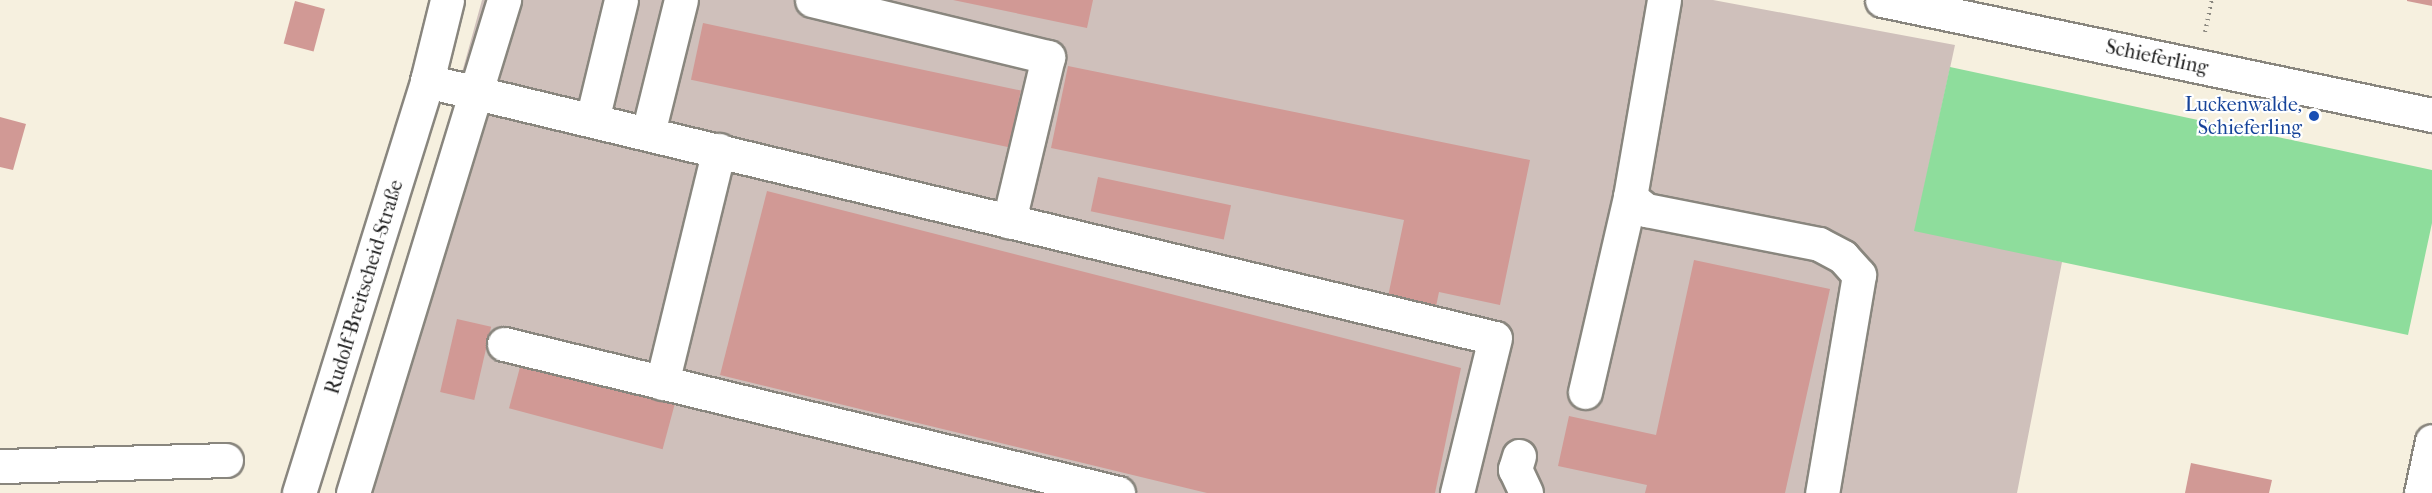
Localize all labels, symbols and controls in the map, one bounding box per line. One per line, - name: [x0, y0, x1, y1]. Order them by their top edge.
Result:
- street label: Schieferling: [2104, 34, 2210, 80]
- place label: Luckenwalde, Schieferling: [2185, 92, 2302, 139]
- marker: Luckenwalde, Schieferling: [2307, 109, 2321, 123]
- street label: Rudolf-Breitscheid-Straße: [320, 177, 408, 397]

